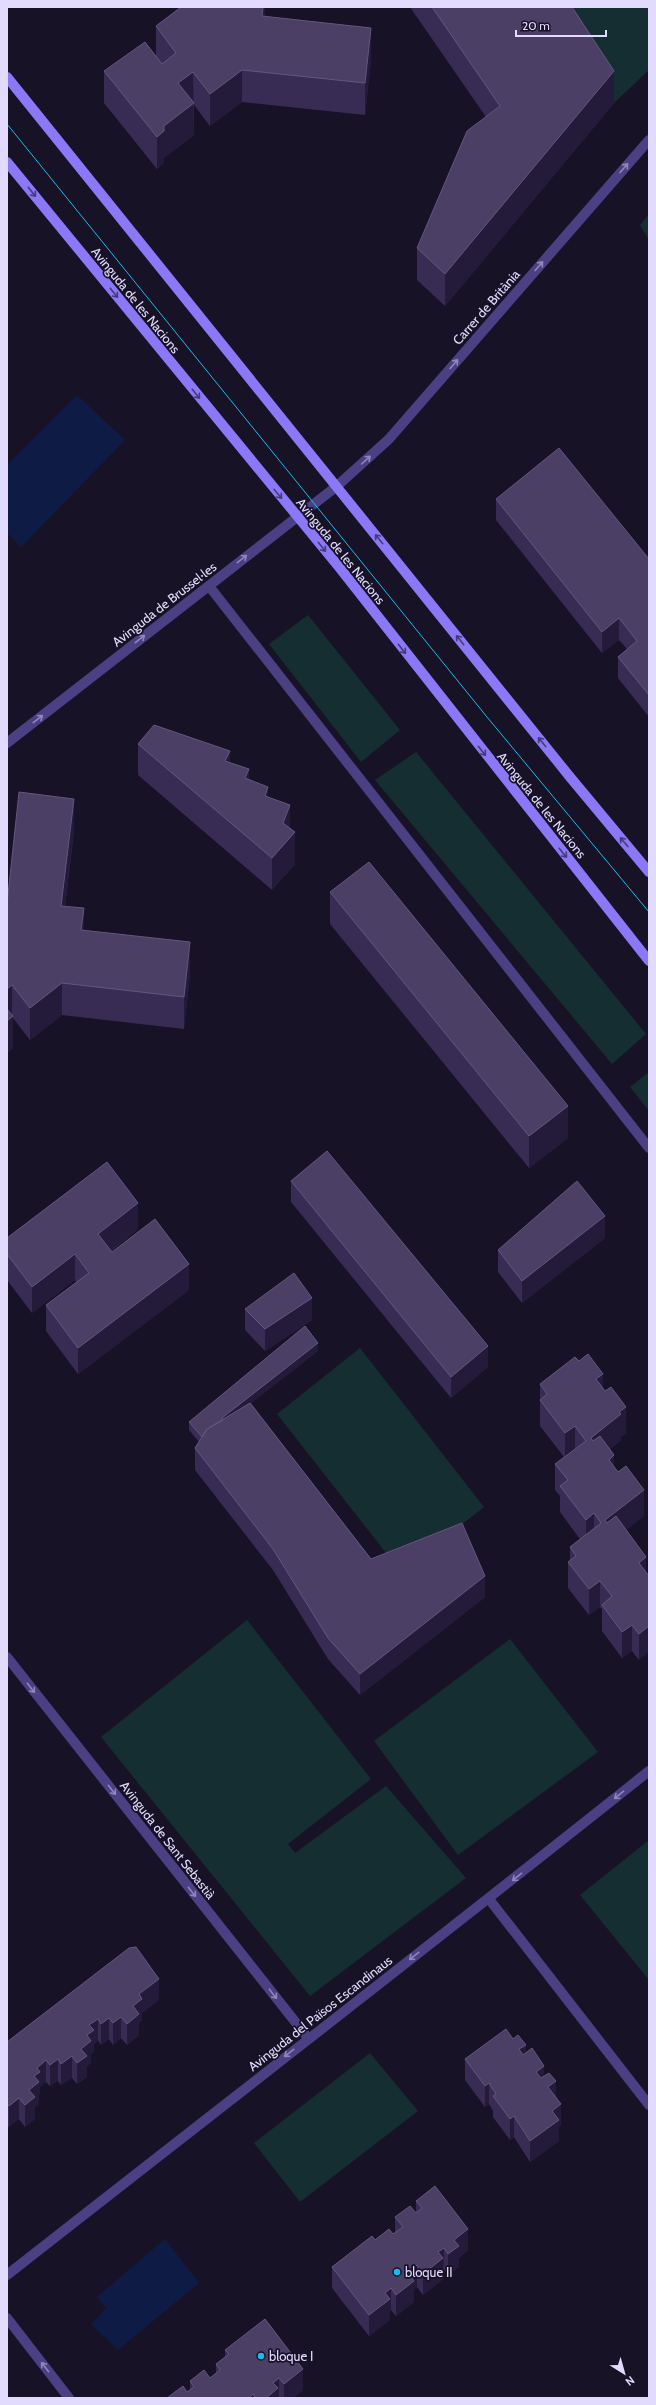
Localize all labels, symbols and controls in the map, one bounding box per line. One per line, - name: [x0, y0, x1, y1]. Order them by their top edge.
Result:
- scale bar: [516, 12, 606, 38]
- text: 20 m: [522, 18, 550, 33]
- one-way arrow: [620, 163, 629, 173]
- one-way arrow: [27, 187, 36, 198]
- street label: Avinguda de les Nacions: [88, 244, 184, 357]
- one-way arrow: [534, 261, 544, 271]
- street label: Carrer de Britània: [449, 266, 523, 348]
- one-way arrow: [109, 288, 118, 299]
- one-way arrow: [449, 359, 458, 370]
- one-way arrow: [192, 388, 200, 399]
- one-way arrow: [361, 455, 371, 464]
- one-way arrow: [274, 489, 283, 500]
- street label: Avinguda de les Nacions: [293, 495, 389, 608]
- one-way arrow: [374, 533, 383, 544]
- one-way arrow: [317, 541, 326, 552]
- one-way arrow: [237, 555, 248, 563]
- street label: Avinguda de Brussel·les: [109, 558, 220, 650]
- one-way arrow: [135, 635, 146, 644]
- one-way arrow: [456, 635, 465, 646]
- one-way arrow: [398, 643, 407, 654]
- one-way arrow: [32, 715, 43, 724]
- one-way arrow: [537, 736, 546, 747]
- one-way arrow: [478, 746, 487, 757]
- street label: Avinguda de les Nacions: [494, 749, 590, 862]
- one-way arrow: [620, 837, 629, 847]
- one-way arrow: [559, 847, 568, 858]
- one-way arrow: [27, 1682, 35, 1693]
- street label: Avinguda de Sant Sebastià: [117, 1778, 219, 1903]
- one-way arrow: [107, 1784, 116, 1795]
- one-way arrow: [613, 1791, 624, 1800]
- one-way arrow: [512, 1872, 522, 1881]
- one-way arrow: [188, 1886, 197, 1897]
- street label: Avinguda del Països Escandinaus: [245, 1951, 396, 2074]
- one-way arrow: [409, 1952, 420, 1961]
- one-way arrow: [268, 1988, 277, 1999]
- one-way arrow: [284, 2048, 295, 2057]
- place label: bloque II: [405, 2264, 453, 2280]
- marker: bloque II: [392, 2267, 402, 2277]
- place label: bloque I: [269, 2348, 313, 2364]
- marker: bloque I: [256, 2351, 266, 2361]
- north arrow: [604, 2353, 644, 2393]
- one-way arrow: [41, 2362, 50, 2373]
- text: N: [623, 2373, 637, 2389]

